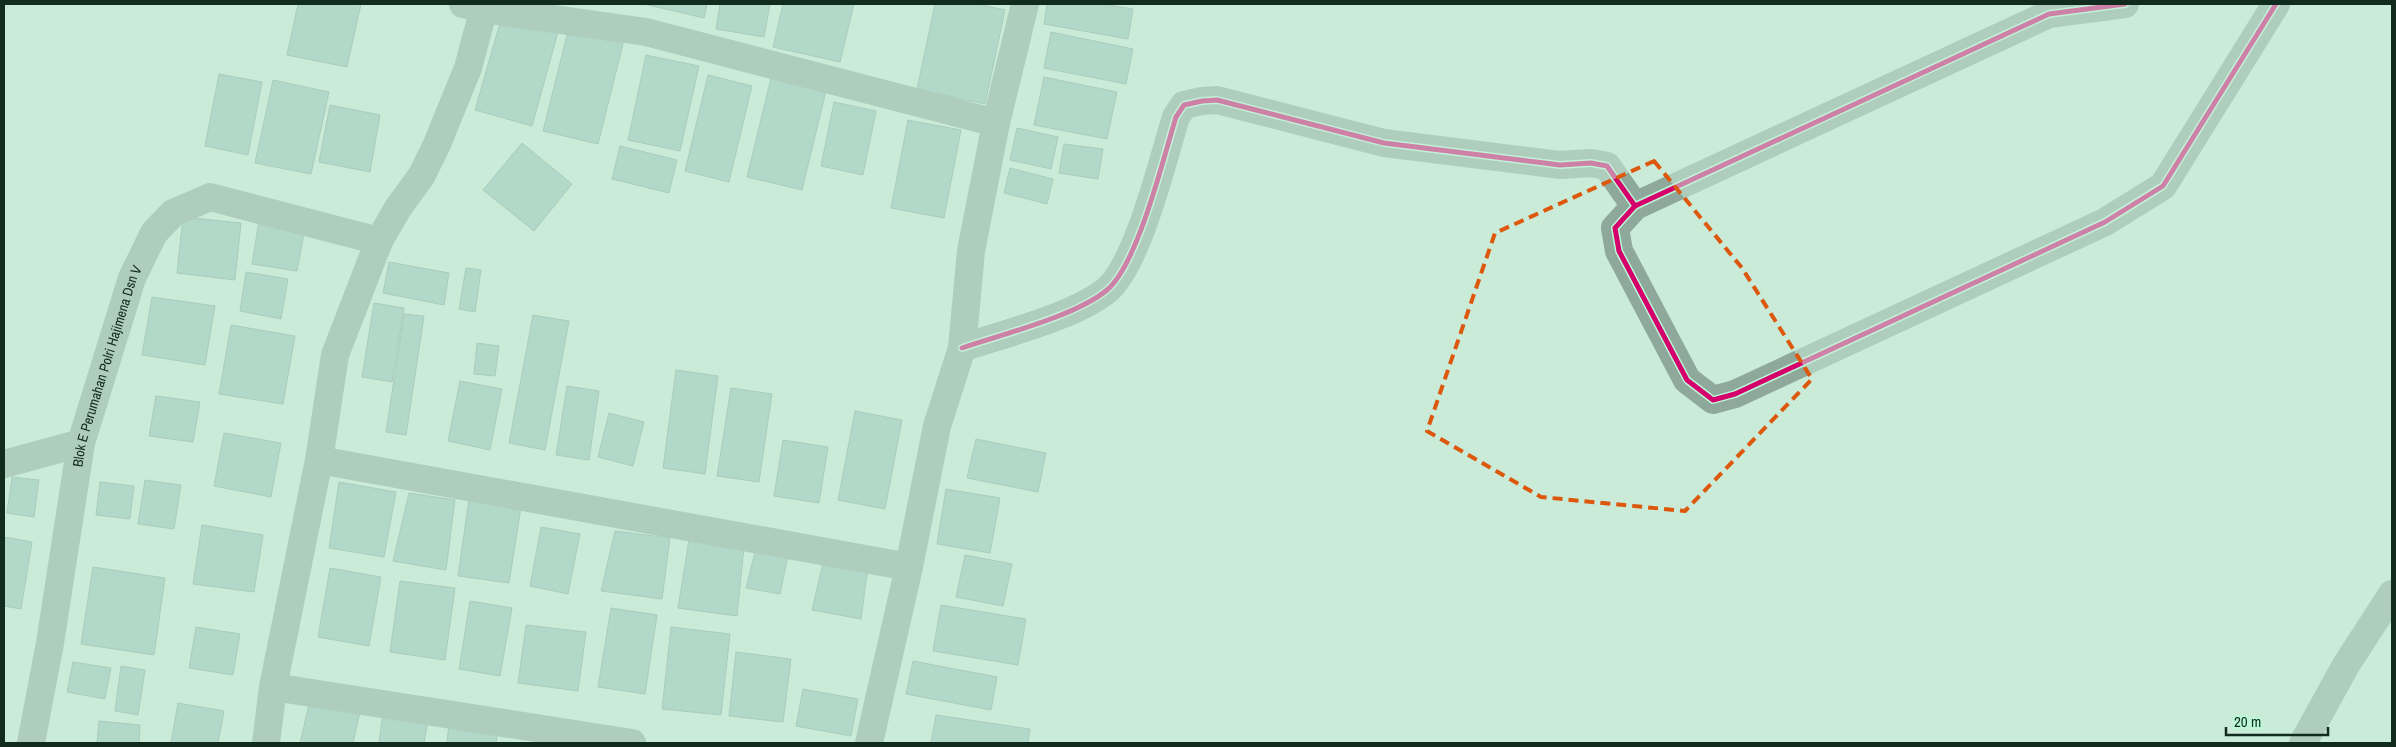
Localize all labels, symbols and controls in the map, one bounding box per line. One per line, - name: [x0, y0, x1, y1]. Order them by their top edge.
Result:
- street label: Blok E Perumahan Polri Hajimena Dsn V: [68, 262, 146, 468]
- scale bar: [2226, 704, 2328, 736]
- text: 20 m: [2234, 711, 2261, 732]

